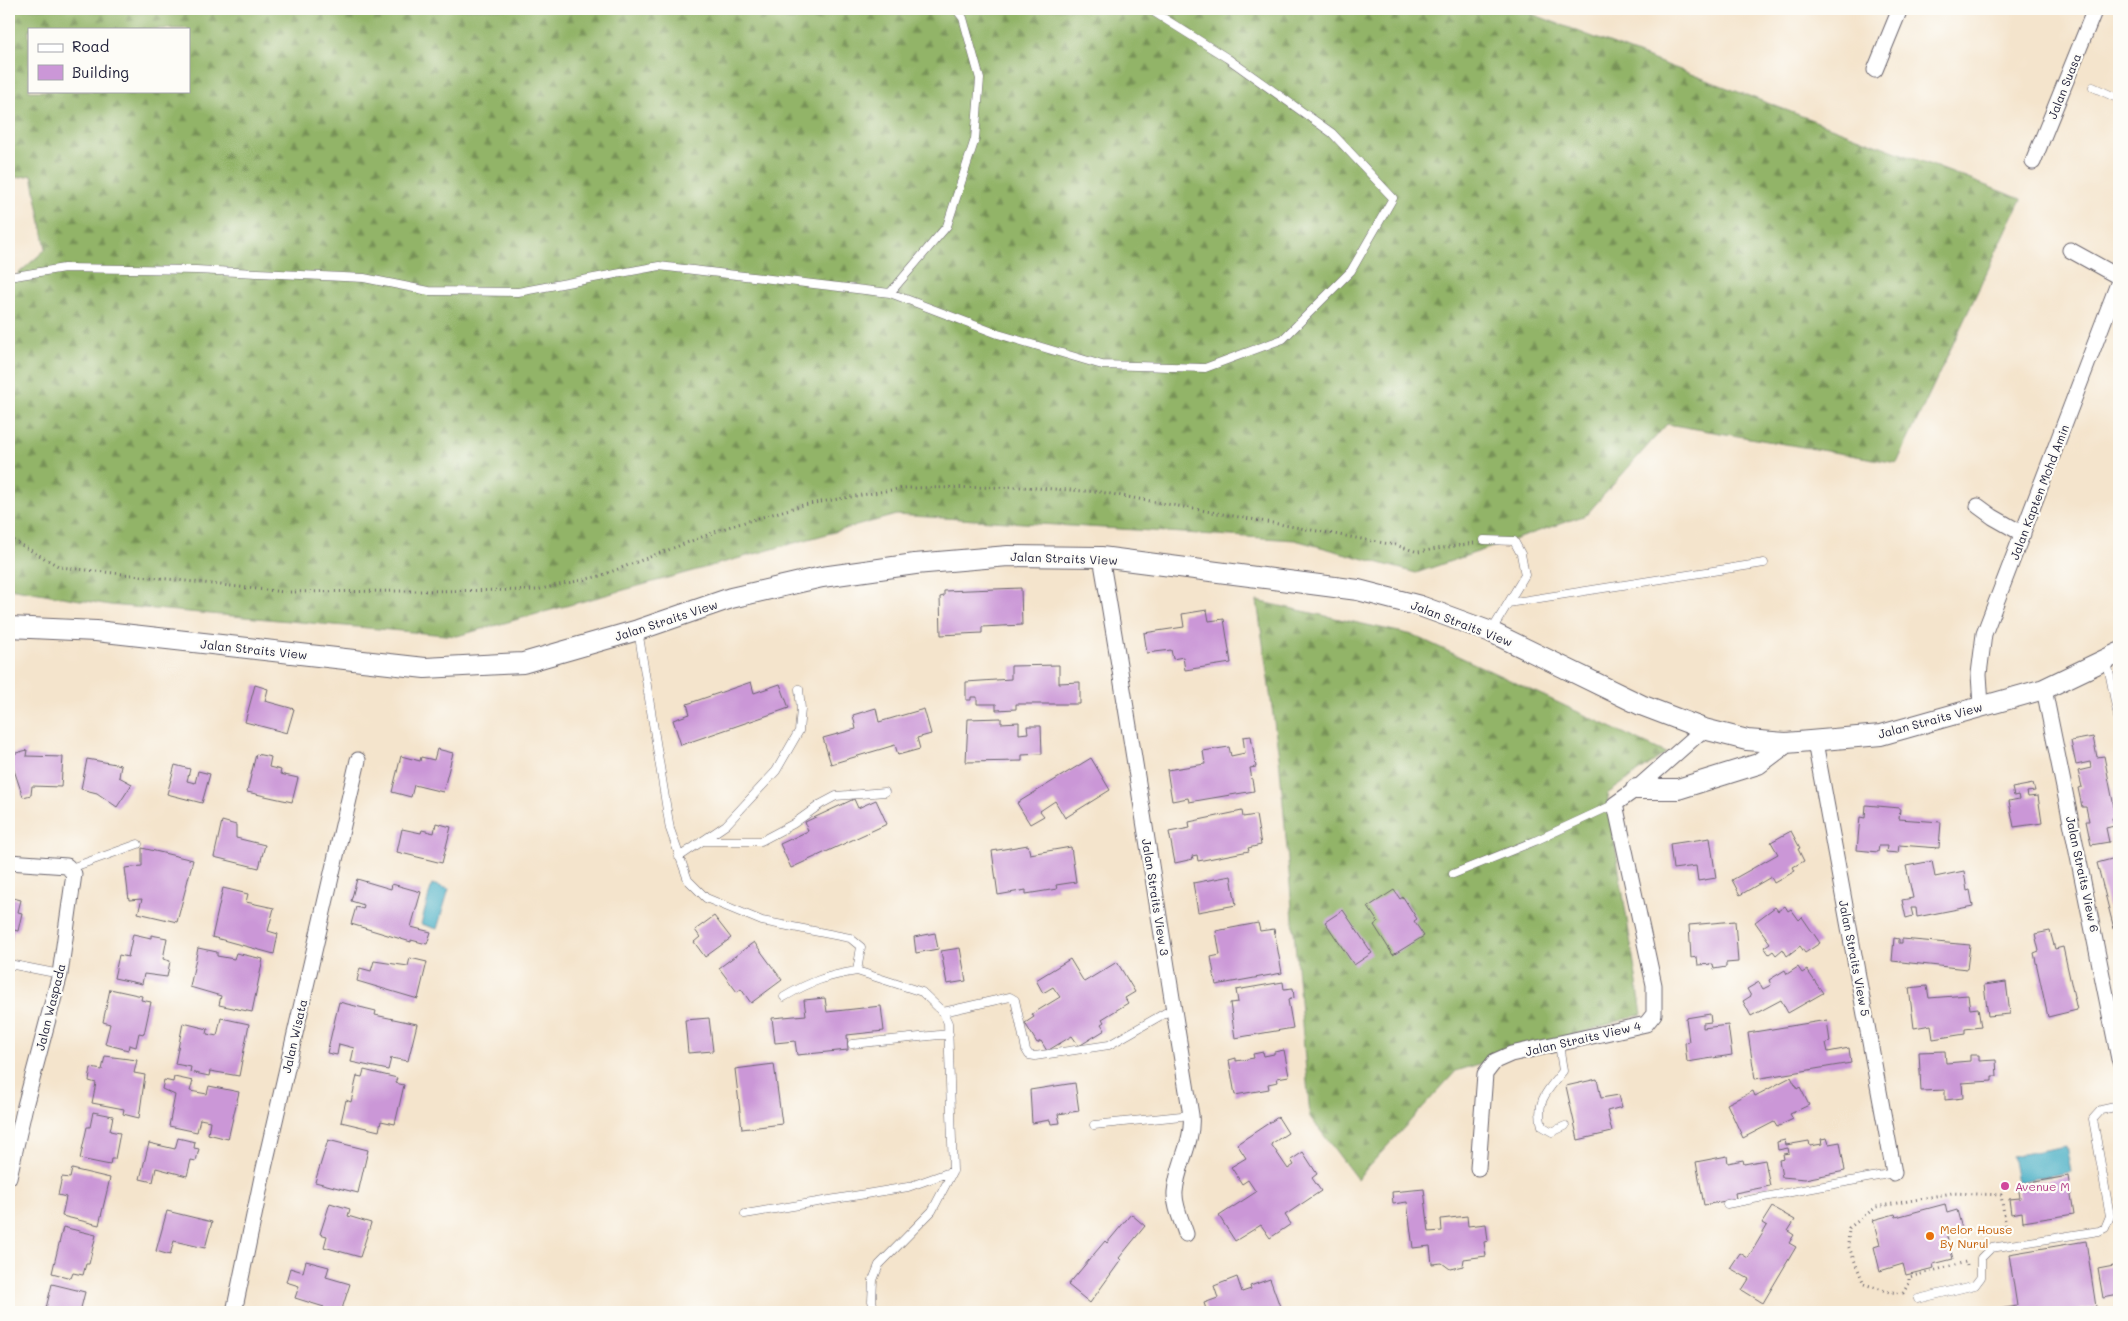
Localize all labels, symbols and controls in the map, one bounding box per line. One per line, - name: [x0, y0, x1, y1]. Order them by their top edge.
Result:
- legend: [28, 28, 190, 92]
- text: Road: [72, 36, 109, 56]
- street label: Jalan Suasa: [2044, 51, 2084, 121]
- text: Building: [72, 62, 129, 82]
- street label: Jalan Kapten Mohd Amin: [2006, 422, 2072, 562]
- street label: Jalan Straits View: [1010, 548, 1118, 568]
- street label: Jalan Straits View: [612, 596, 720, 644]
- street label: Jalan Straits View: [1409, 596, 1515, 650]
- street label: Jalan Straits View: [200, 635, 308, 663]
- street label: Jalan Straits View: [1876, 698, 1984, 742]
- street label: Jalan Straits View 6: [2063, 814, 2103, 934]
- street label: Jalan Straits View 3: [1139, 837, 1173, 957]
- street label: Jalan Straits View 5: [1836, 898, 1874, 1018]
- street label: Jalan Waspada: [31, 962, 69, 1052]
- street label: Jalan Wisata: [278, 998, 310, 1074]
- street label: Jalan Straits View 4: [1524, 1017, 1642, 1059]
- place label: Avenue M: [2015, 1178, 2070, 1194]
- marker: Avenue M: [1999, 1180, 2011, 1192]
- place label: Melor House By Nurul: [1940, 1221, 2012, 1251]
- marker: Melor House By Nurul: [1924, 1230, 1936, 1242]

